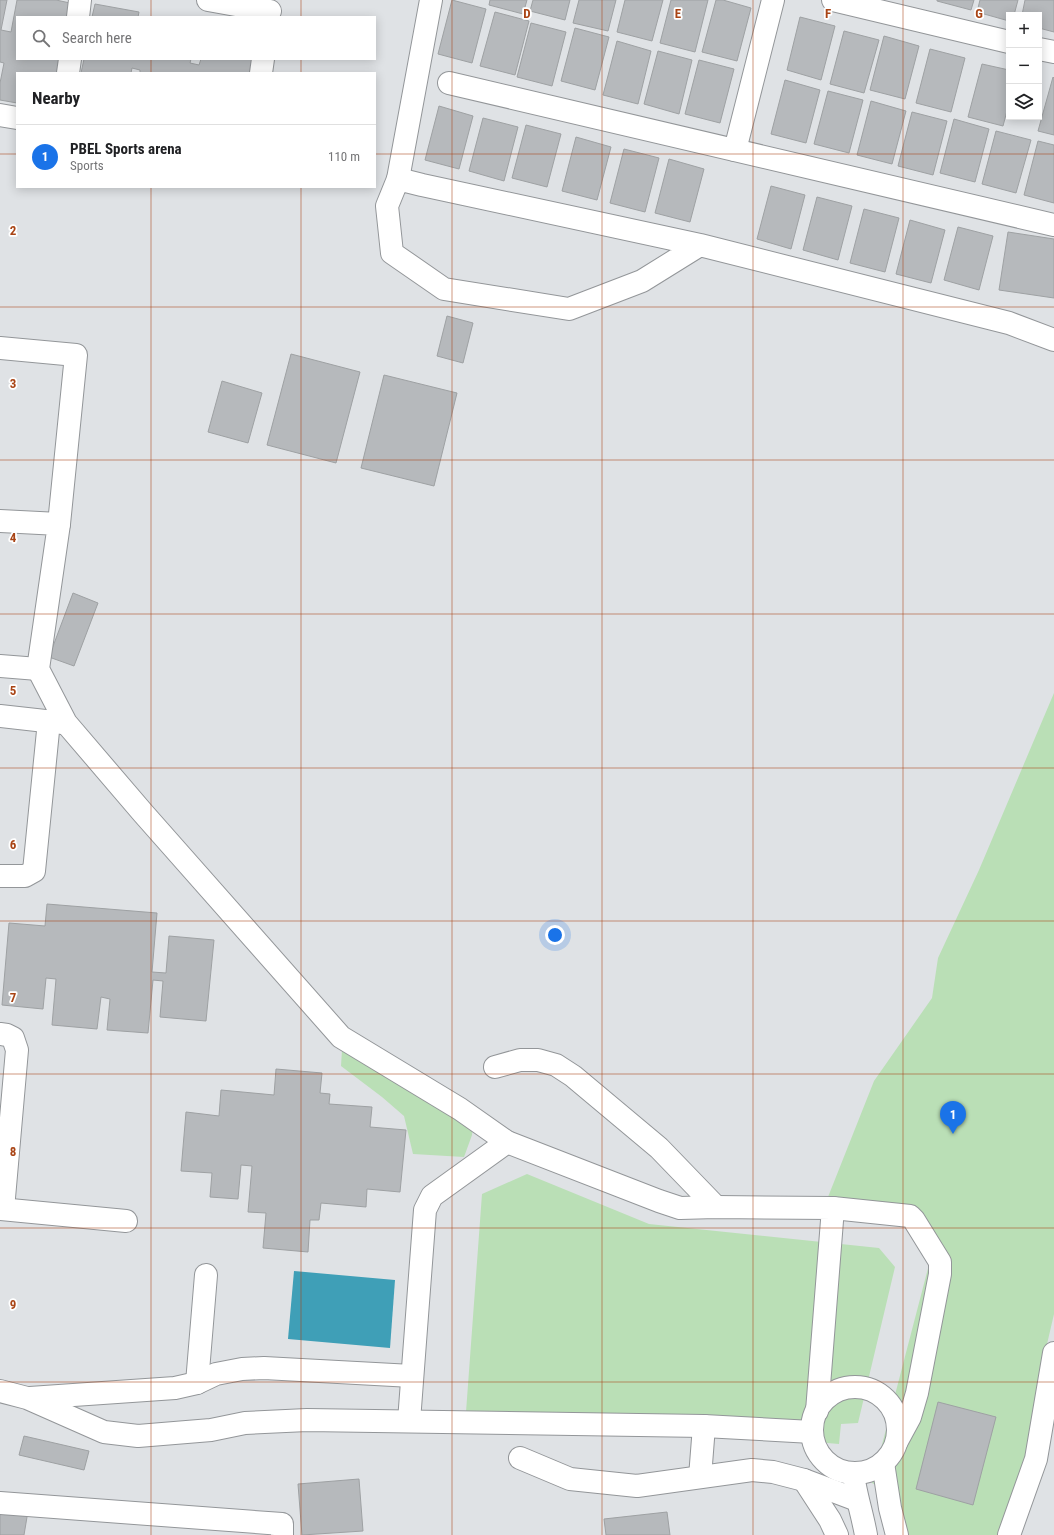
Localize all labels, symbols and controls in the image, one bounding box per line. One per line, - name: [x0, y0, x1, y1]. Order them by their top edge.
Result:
- text: D: [523, 6, 531, 21]
- text: E: [675, 6, 682, 21]
- text: F: [825, 6, 831, 21]
- text: G: [975, 6, 983, 21]
- map controls: [1006, 12, 1042, 120]
- button: +: [1006, 12, 1042, 48]
- search box: [16, 16, 376, 60]
- icon: search: [30, 27, 52, 49]
- text: Search here: [62, 29, 132, 47]
- button: −: [1006, 48, 1042, 84]
- button: layers: [1006, 84, 1042, 120]
- text: Nearby: [32, 88, 80, 108]
- text: PBEL Sports arena: [70, 140, 182, 158]
- text: 1: [42, 149, 48, 164]
- text: 110 m: [328, 149, 360, 164]
- text: Sports: [70, 158, 104, 173]
- text: 2: [10, 223, 17, 238]
- text: 3: [10, 376, 16, 391]
- text: 4: [10, 530, 17, 545]
- text: 5: [10, 683, 17, 698]
- text: 6: [10, 837, 17, 852]
- your location: [545, 925, 565, 945]
- text: 7: [10, 990, 17, 1005]
- pin: 1: [940, 1101, 966, 1134]
- text: 8: [10, 1144, 16, 1159]
- text: 9: [10, 1297, 16, 1312]

